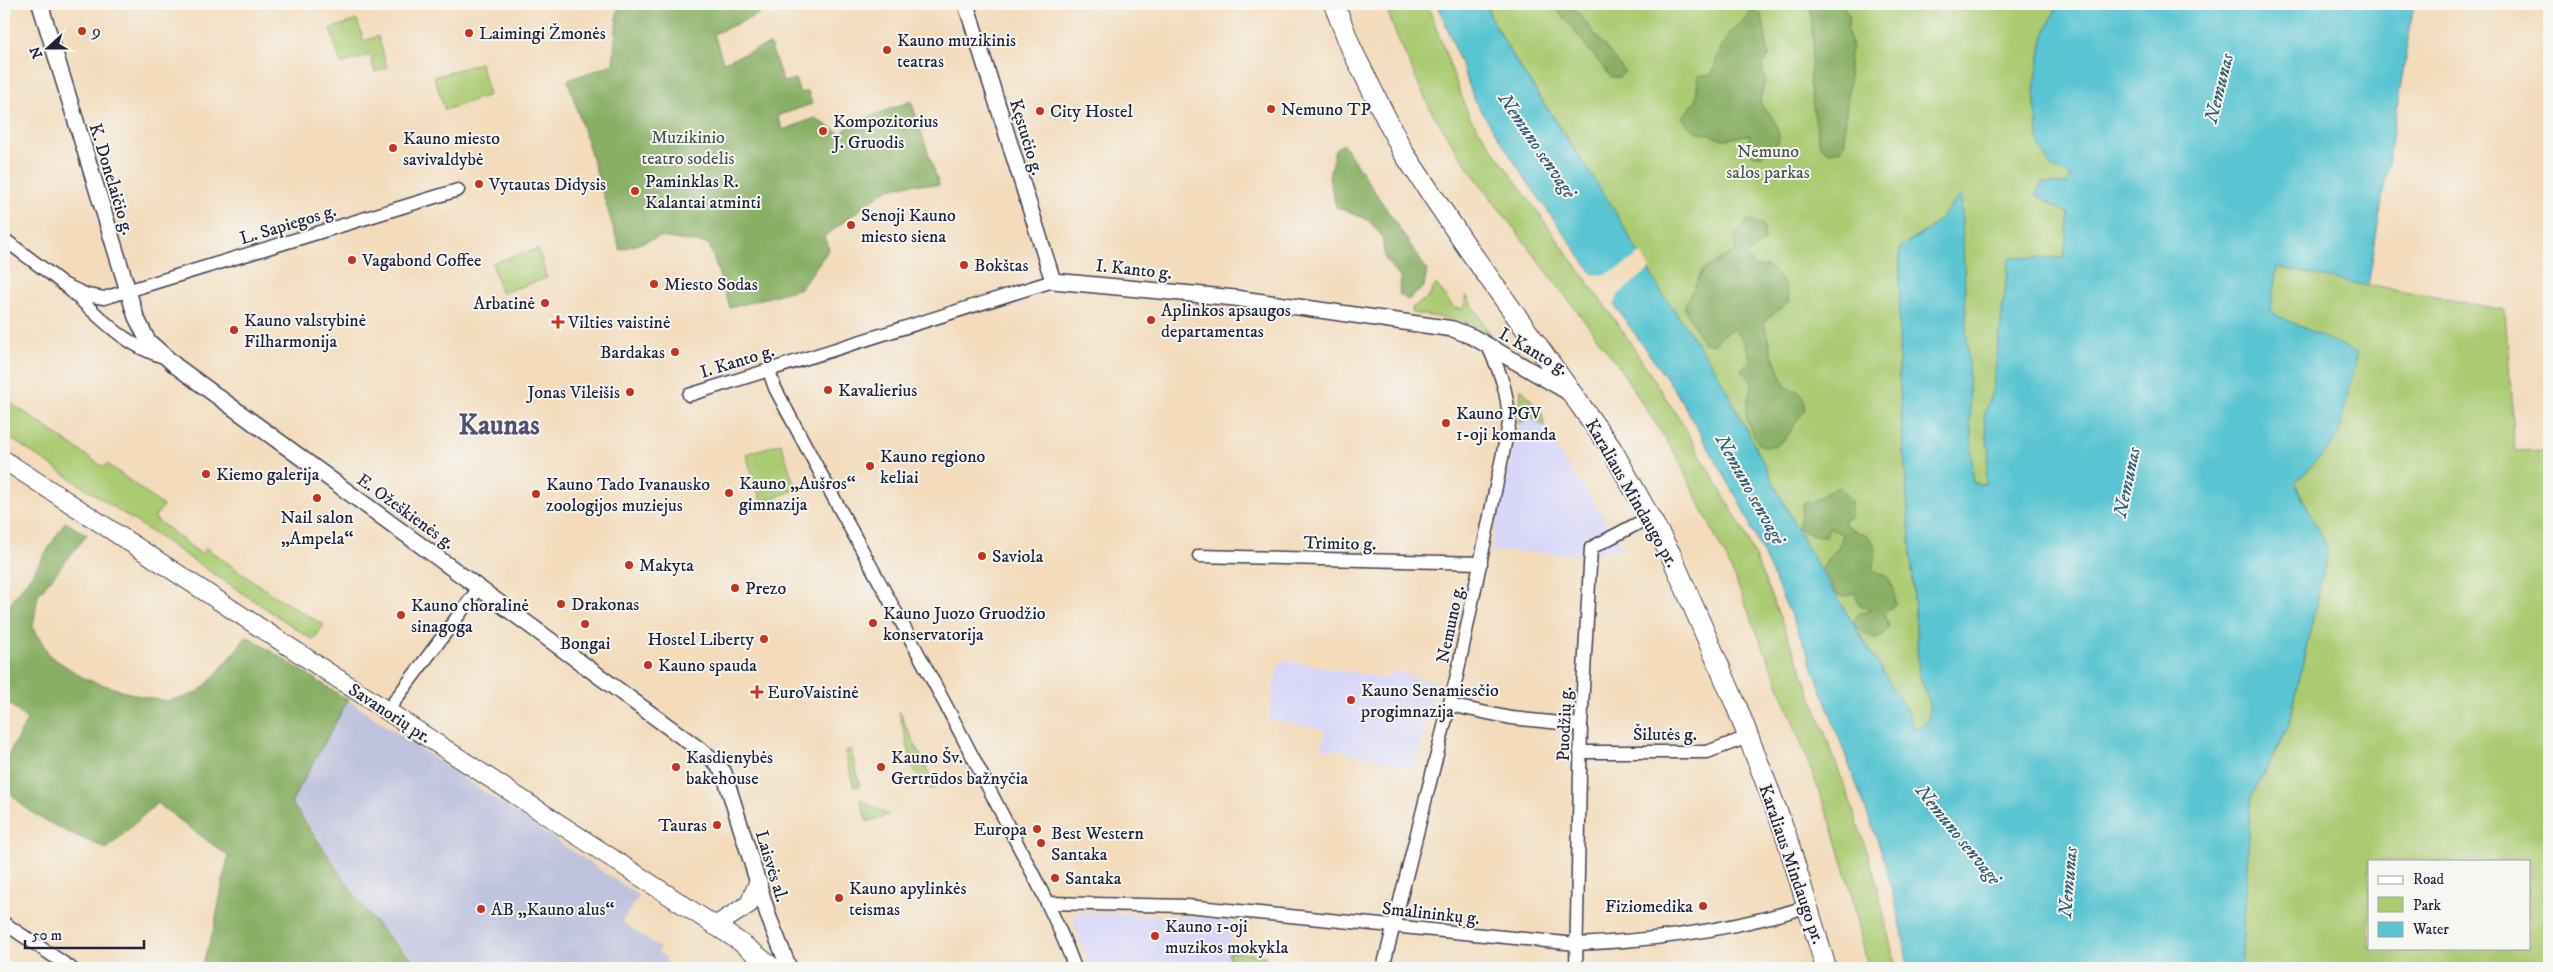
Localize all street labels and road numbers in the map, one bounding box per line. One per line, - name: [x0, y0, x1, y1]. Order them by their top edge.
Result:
- street label: Kęstučio g.: [1004, 97, 1048, 178]
- street label: K. Donelaičio g.: [84, 121, 138, 238]
- street label: L. Sapiegos g.: [237, 200, 339, 250]
- street label: I. Kanto g.: [1095, 255, 1173, 285]
- street label: I. Kanto g.: [1495, 323, 1572, 381]
- street label: I. Kanto g.: [697, 340, 777, 384]
- street label: Karaliaus Mindaugo pr.: [1580, 415, 1683, 572]
- street label: E. Ožeškienės g.: [352, 469, 459, 555]
- street label: Trimito g.: [1303, 532, 1376, 556]
- street label: Nemuno g.: [1432, 583, 1470, 665]
- street label: Savanorių pr.: [344, 679, 435, 749]
- street label: Puodžių g.: [1553, 686, 1577, 762]
- street label: Šilutės g.: [1633, 723, 1697, 746]
- street label: Karaliaus Mindaugo pr.: [1753, 781, 1829, 947]
- street label: Laisvės al.: [750, 828, 792, 905]
- street label: Smalininkų g.: [1381, 898, 1481, 930]

